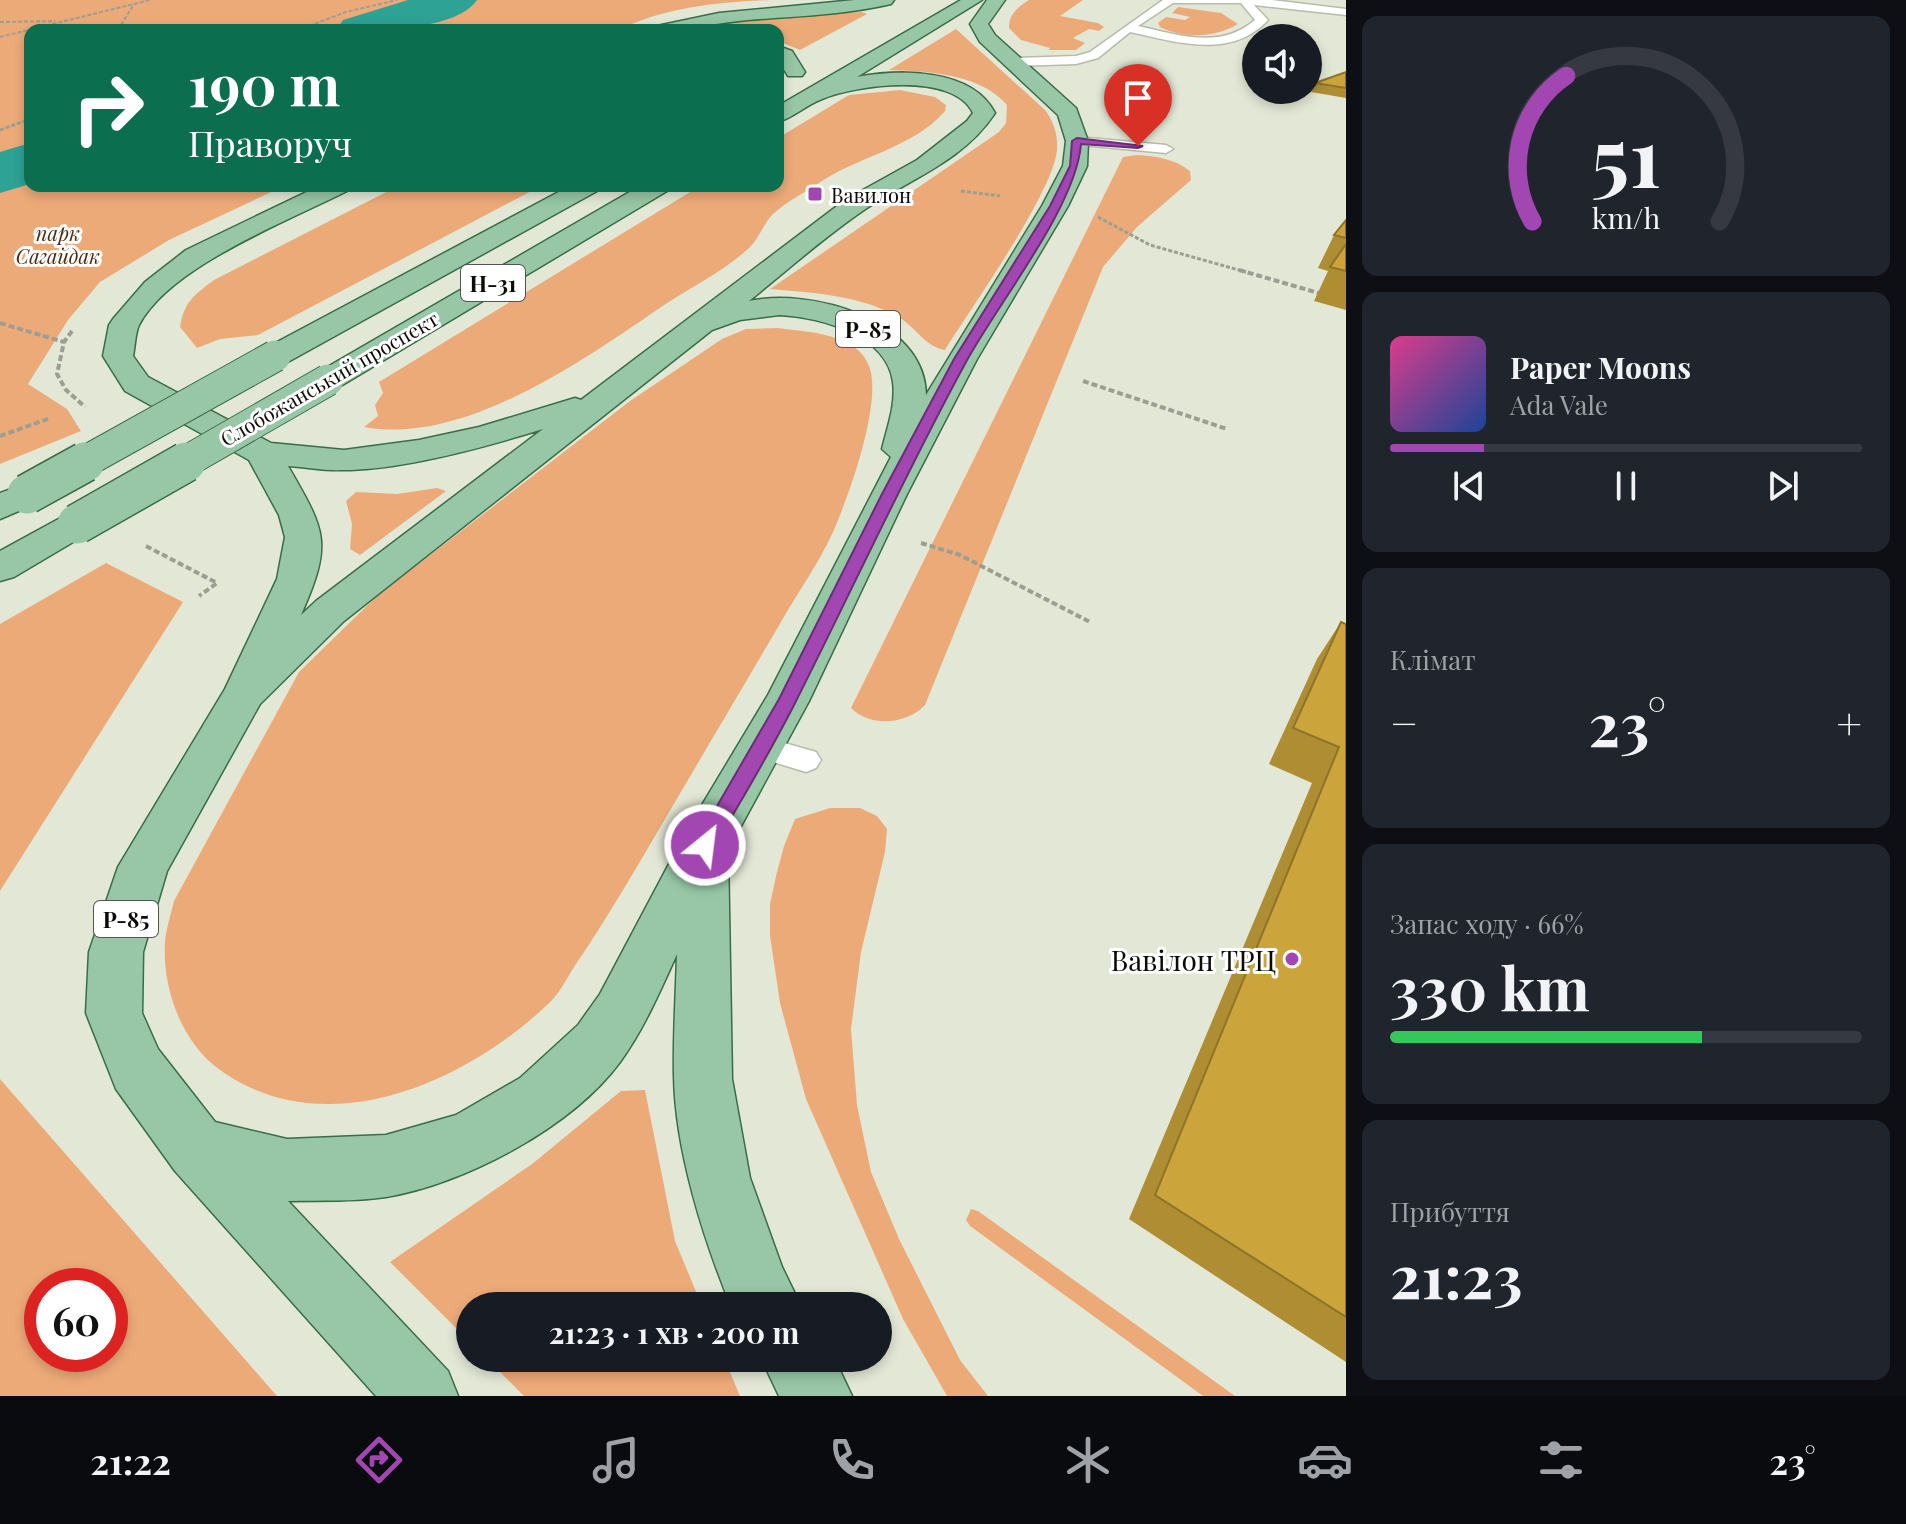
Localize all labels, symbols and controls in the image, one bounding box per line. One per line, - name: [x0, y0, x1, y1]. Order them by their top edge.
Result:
- map controls: [1242, 24, 1322, 104]
- button: sound: [1242, 24, 1322, 104]
- text: 190 m: [188, 46, 340, 121]
- icon: right: [56, 56, 160, 160]
- pin: [1104, 64, 1172, 146]
- icon: arrive: [1116, 76, 1160, 120]
- text: 51: [1591, 98, 1661, 209]
- text: Праворуч: [188, 118, 352, 166]
- place label: Вавилон: [831, 181, 911, 208]
- marker: Вавилон: [806, 185, 824, 203]
- text: km/h: [1592, 198, 1660, 236]
- park label: парк Сагайдак: [16, 219, 100, 269]
- road number: Н-31: [461, 265, 525, 301]
- street label: Слобожанський проспект: [215, 304, 443, 452]
- road number: Р-85: [836, 311, 900, 347]
- text: Paper Moons: [1510, 347, 1691, 387]
- text: Ada Vale: [1510, 387, 1608, 422]
- icon: previous: [1447, 464, 1491, 508]
- icon: pause: [1604, 464, 1648, 508]
- icon: next: [1761, 464, 1805, 508]
- text: Клімат: [1390, 642, 1476, 677]
- text: 23°: [1589, 682, 1666, 762]
- text: −: [1390, 692, 1418, 751]
- text: +: [1836, 692, 1862, 751]
- position arrow: [663, 803, 747, 887]
- road number: Р-85: [94, 901, 158, 937]
- text: Запас ходу · 66%: [1390, 906, 1584, 941]
- place label: Вавілон ТРЦ: [1111, 941, 1276, 978]
- text: 330 km: [1390, 946, 1590, 1026]
- marker: Вавілон ТРЦ: [1283, 950, 1301, 968]
- text: Прибуття: [1390, 1194, 1510, 1229]
- text: 21:23: [1390, 1234, 1522, 1314]
- speed limit sign: 60: [24, 1268, 128, 1372]
- text: 21:23 · 1 хв · 200 m: [549, 1312, 799, 1352]
- icon: directions: [351, 1432, 407, 1488]
- icon: music: [588, 1432, 644, 1488]
- icon: phone: [824, 1432, 880, 1488]
- icon: climate: [1060, 1432, 1116, 1488]
- icon: car: [1297, 1432, 1353, 1488]
- icon: filters: [1533, 1432, 1589, 1488]
- text: 21:22: [90, 1436, 171, 1484]
- text: 23°: [1769, 1436, 1816, 1484]

